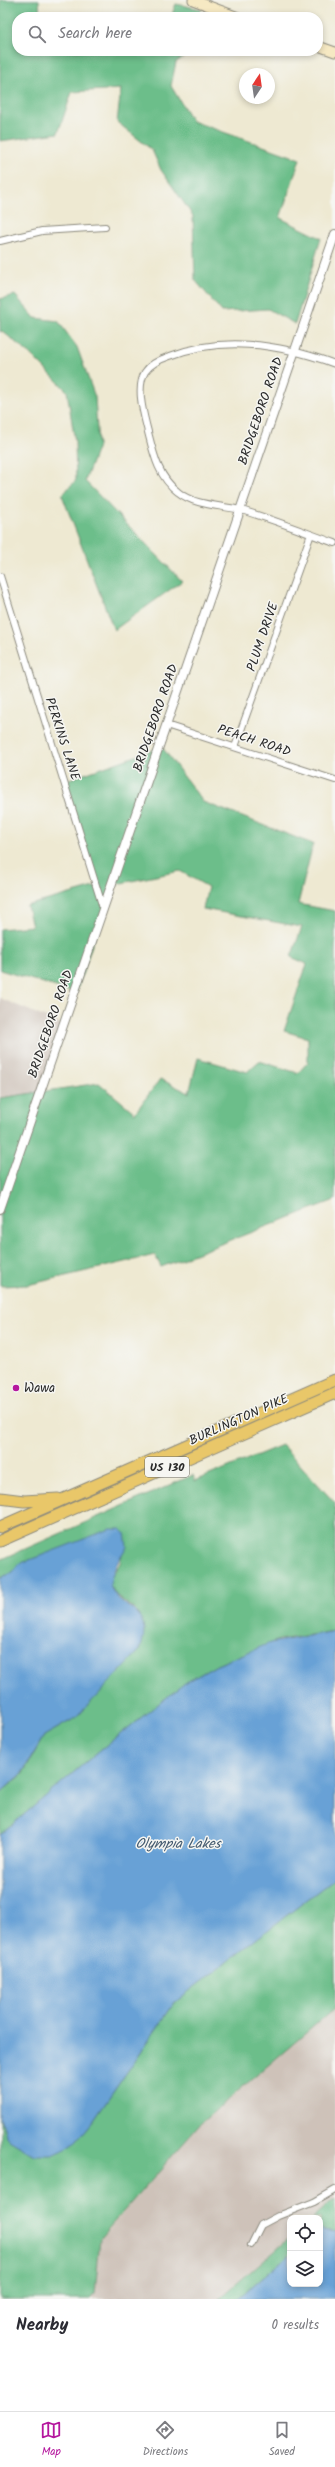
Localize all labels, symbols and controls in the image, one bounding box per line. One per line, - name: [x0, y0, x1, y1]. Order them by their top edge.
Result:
- search box: [12, 12, 323, 56]
- text: Search here: [58, 22, 132, 46]
- icon: search: [26, 23, 48, 45]
- north arrow: [239, 68, 275, 104]
- street label: BRIDGEBORO ROAD: [233, 354, 289, 468]
- street label: PLUM DRIVE: [241, 599, 285, 674]
- street label: BRIDGEBORO ROAD: [128, 661, 184, 775]
- street label: PERKINS LANE: [39, 695, 85, 784]
- street label: PEACH ROAD: [215, 719, 293, 763]
- street label: BRIDGEBORO ROAD: [23, 967, 79, 1081]
- place label: Wawa: [24, 1378, 55, 1399]
- marker: Wawa: [11, 1383, 21, 1393]
- street label: BURLINGTON PIKE: [186, 1389, 292, 1451]
- road number: US 130: [145, 1457, 189, 1477]
- water label: Olympia Lakes: [136, 1833, 223, 1855]
- map controls: [287, 2215, 323, 2287]
- button: locate: [287, 2215, 323, 2251]
- button: layers: [287, 2251, 323, 2287]
- text: Nearby: [16, 2312, 68, 2339]
- text: 0 results: [272, 2315, 319, 2336]
- tab: Map: [40, 2419, 62, 2461]
- tab: Directions: [143, 2419, 188, 2461]
- tab: Saved: [269, 2419, 295, 2461]

